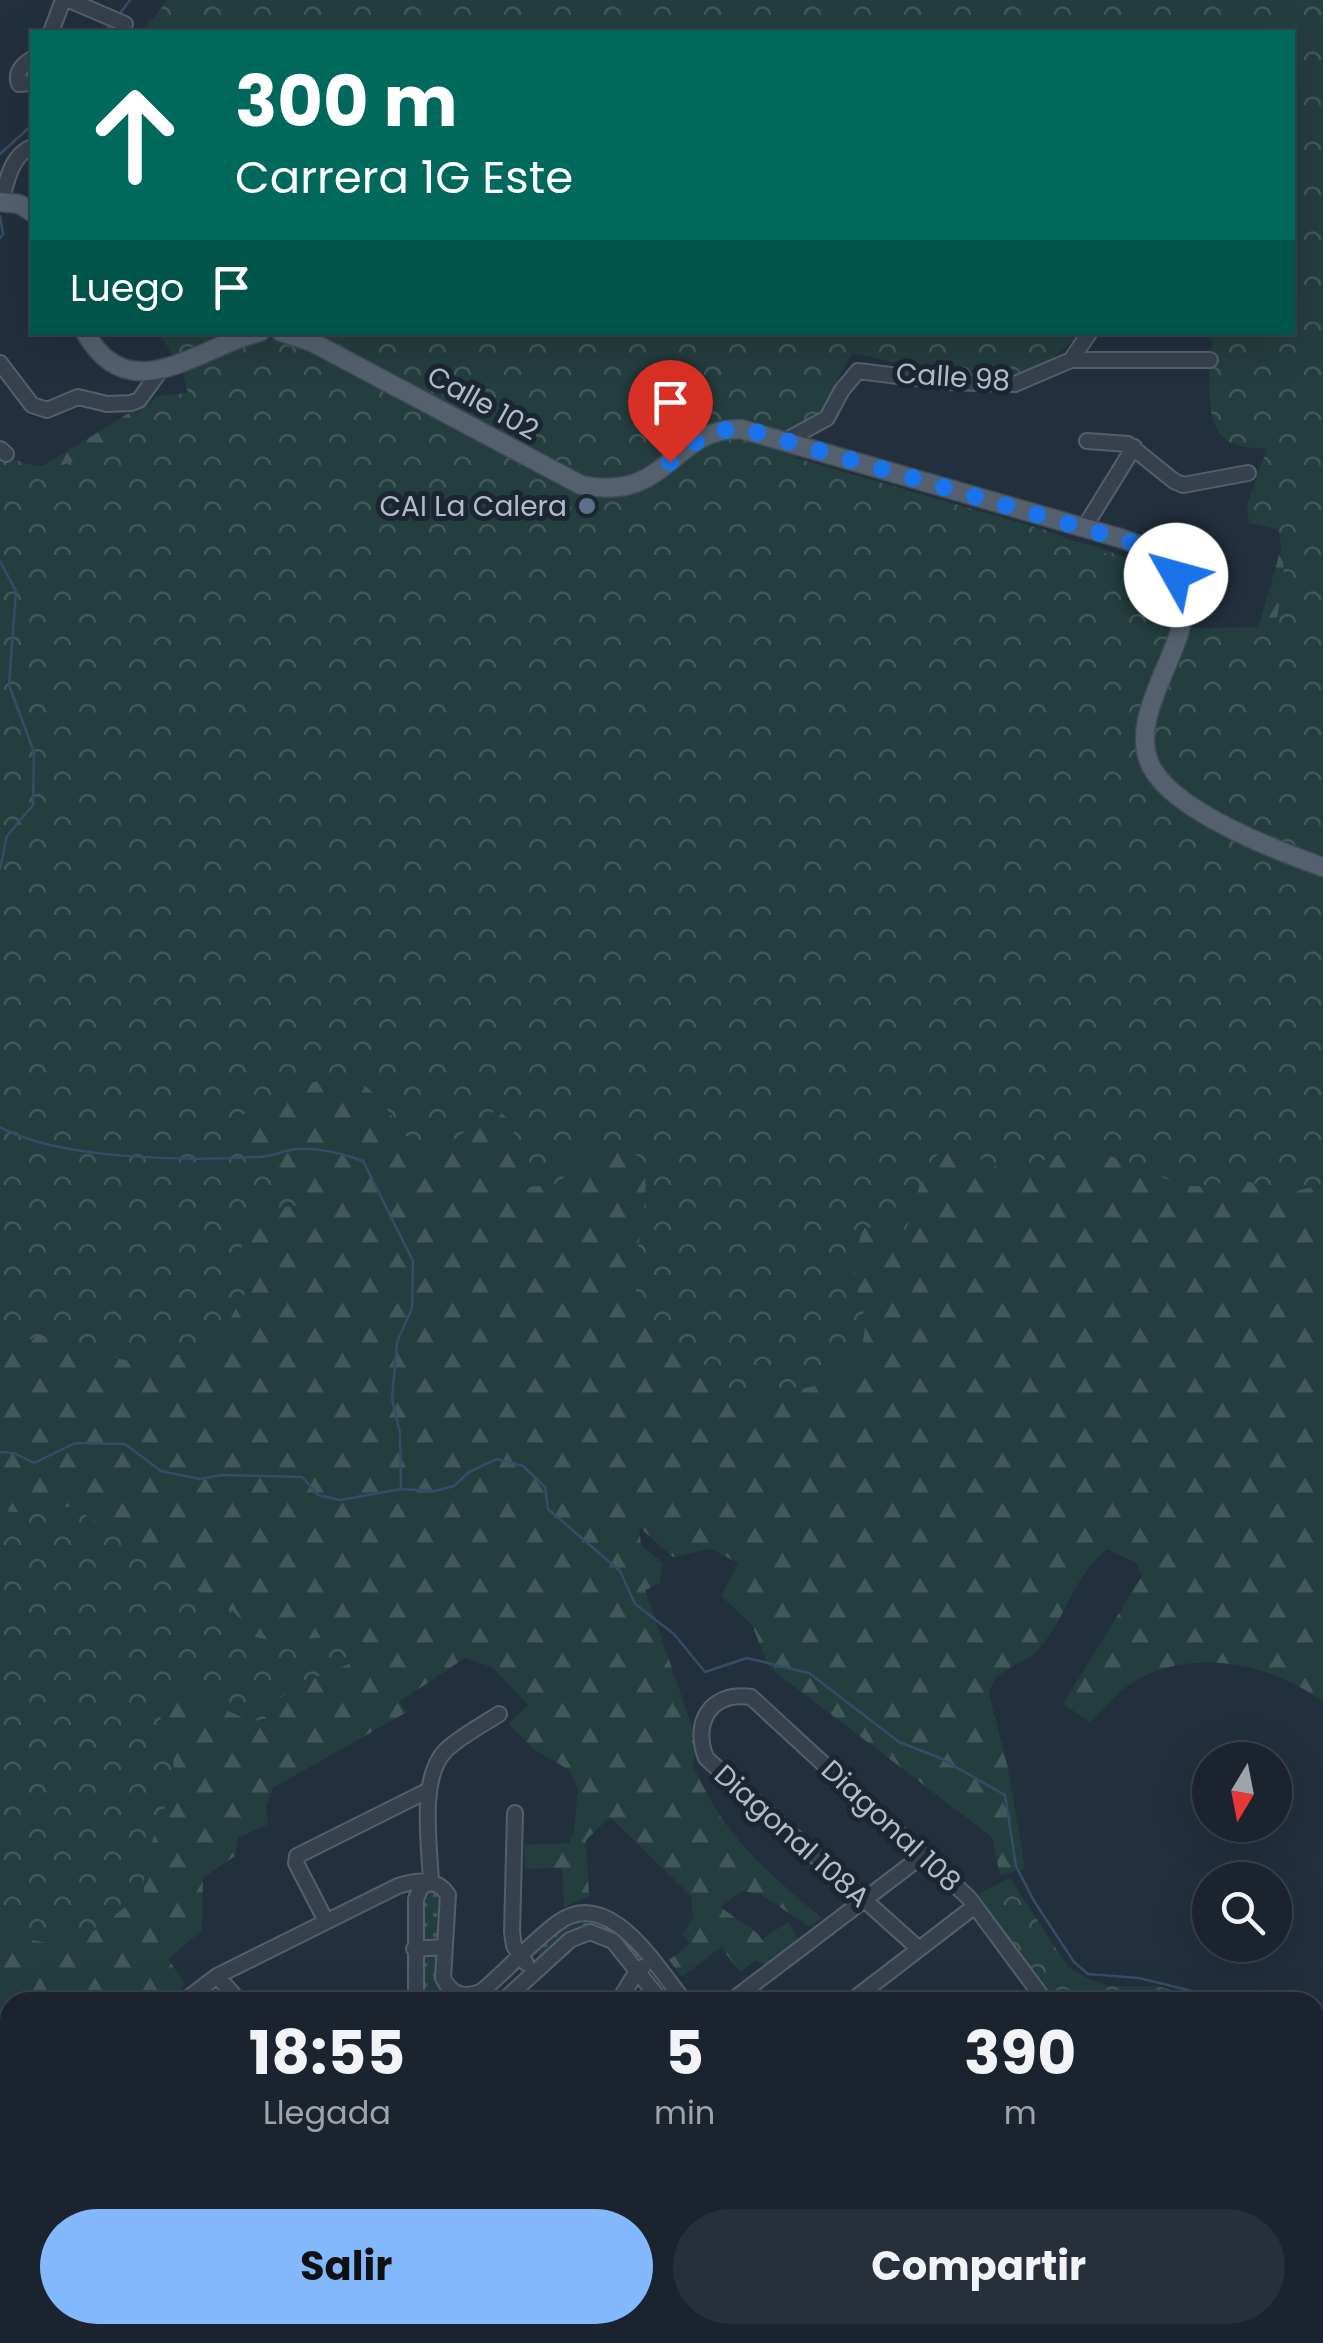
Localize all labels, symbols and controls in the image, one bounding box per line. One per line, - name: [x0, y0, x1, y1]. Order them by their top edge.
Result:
- text: 300 m: [235, 52, 458, 151]
- icon: ahead: [70, 70, 200, 200]
- text: Carrera 1G Este: [235, 146, 573, 209]
- icon: arrive: [204, 260, 259, 315]
- text: Luego: [70, 261, 184, 314]
- street label: Calle 98: [895, 354, 1011, 400]
- street label: Calle 102: [420, 356, 546, 450]
- pin: [628, 360, 713, 463]
- icon: arrive: [643, 375, 698, 430]
- place label: CAI La Calera: [379, 487, 567, 526]
- marker: CAI La Calera: [576, 495, 598, 517]
- position arrow: [1124, 523, 1228, 627]
- north arrow: [1192, 1742, 1292, 1842]
- map controls: [1192, 1742, 1292, 1962]
- street label: Diagonal 108: [813, 1751, 969, 1901]
- street label: Diagonal 108A: [706, 1756, 878, 1916]
- button: search: [1192, 1862, 1292, 1962]
- text: 18:55: [249, 2011, 405, 2095]
- text: 5: [665, 2011, 704, 2095]
- text: 390: [964, 2011, 1076, 2095]
- text: Llegada: [263, 2090, 391, 2135]
- text: min: [654, 2090, 715, 2135]
- text: m: [1004, 2090, 1037, 2135]
- button: Salir: [40, 2209, 653, 2324]
- button: Compartir: [673, 2209, 1285, 2324]

